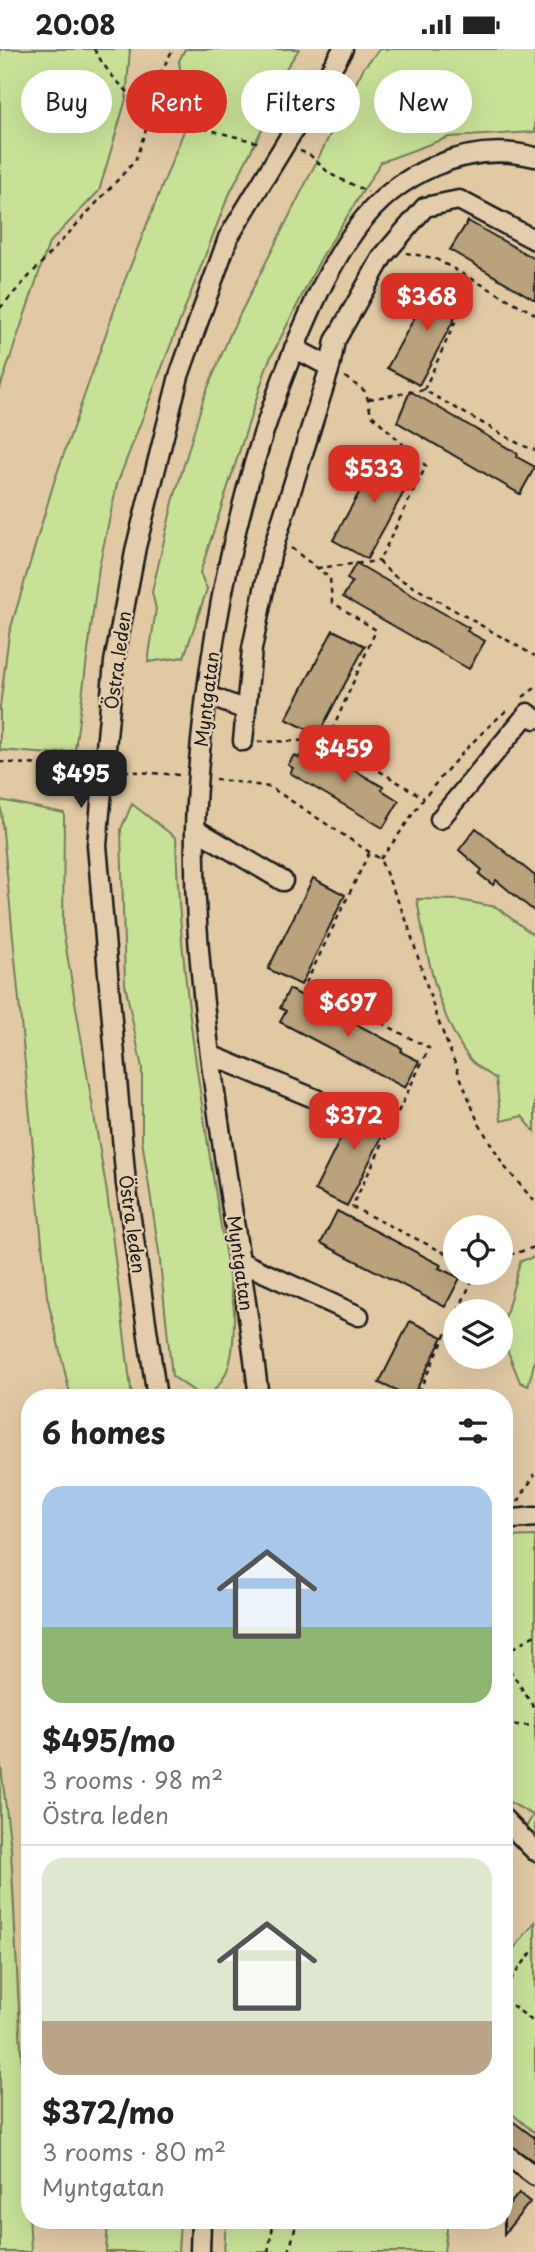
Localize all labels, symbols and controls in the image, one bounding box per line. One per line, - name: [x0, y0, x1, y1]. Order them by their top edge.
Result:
- text: 20:08: [35, 5, 115, 44]
- chip: Buy: [21, 70, 112, 133]
- chip: Rent: [126, 70, 227, 133]
- chip: Filters: [241, 70, 360, 133]
- chip: New: [374, 70, 472, 133]
- pin: $368: [386, 273, 468, 333]
- text: $368: [397, 278, 457, 313]
- pin: $533: [333, 445, 415, 505]
- text: $533: [344, 450, 404, 485]
- street label: Östra leden: [97, 609, 137, 711]
- street label: Myntgatan: [187, 650, 225, 748]
- pin: $459: [303, 725, 385, 785]
- text: $459: [315, 730, 373, 765]
- pin: $495: [40, 751, 122, 810]
- text: $495: [52, 755, 110, 790]
- pin: $697: [307, 979, 389, 1039]
- text: $697: [319, 984, 377, 1019]
- pin: $372: [313, 1093, 395, 1152]
- text: $372: [325, 1097, 383, 1132]
- street label: Östra leden: [113, 1173, 153, 1275]
- street label: Myntgatan: [221, 1214, 261, 1312]
- map controls: [443, 1215, 513, 1369]
- button: locate: [443, 1215, 513, 1285]
- button: layers: [443, 1299, 513, 1369]
- text: 6 homes: [42, 1409, 165, 1454]
- icon: filters: [454, 1412, 492, 1450]
- icon: home: [204, 1531, 330, 1657]
- text: $495/mo: [42, 1717, 175, 1762]
- text: 3 rooms · 98 m²: [42, 1762, 223, 1797]
- text: Östra leden: [42, 1797, 169, 1832]
- icon: home: [204, 1903, 330, 2029]
- text: $372/mo: [42, 2089, 174, 2134]
- text: 3 rooms · 80 m²: [42, 2134, 226, 2169]
- text: Myntgatan: [42, 2169, 165, 2204]

